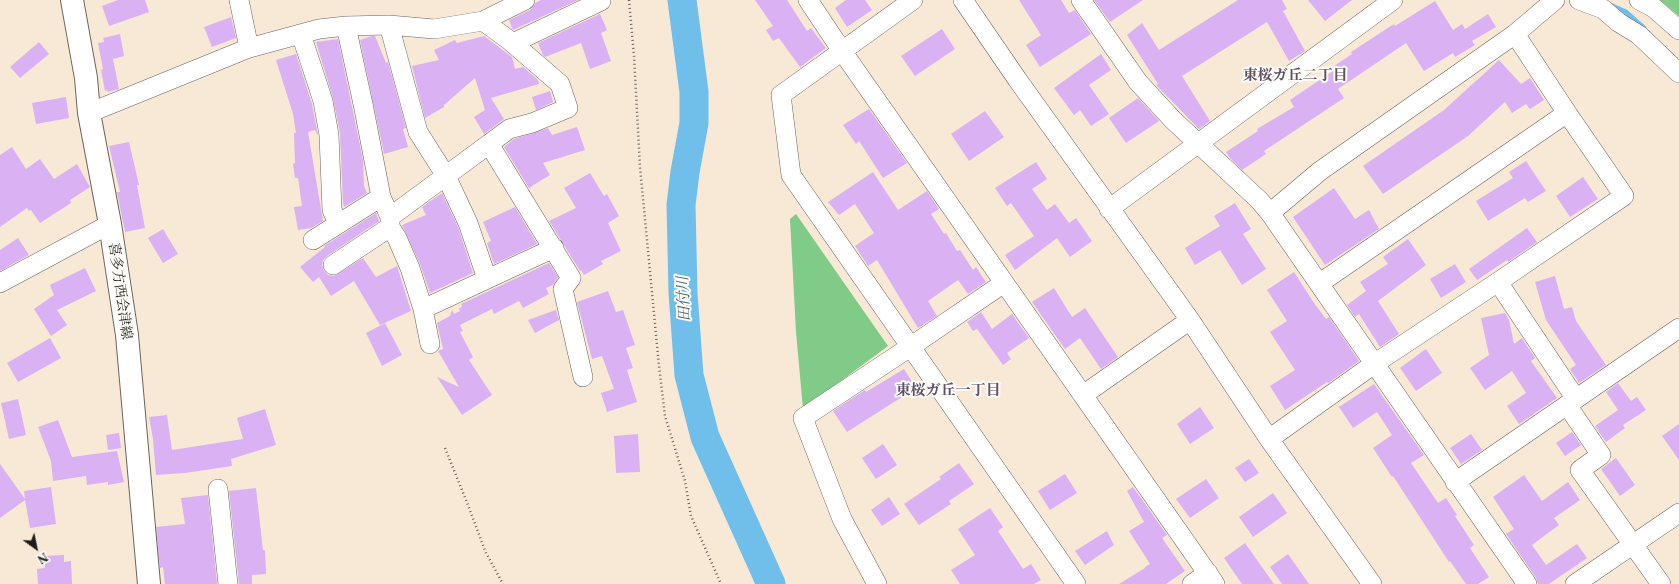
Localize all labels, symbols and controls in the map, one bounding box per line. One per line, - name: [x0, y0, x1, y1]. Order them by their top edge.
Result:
- district label: 東桜ガ丘二丁目: [1243, 67, 1347, 85]
- street label: 喜多方西会津線: [105, 241, 135, 341]
- water label: 田付川: [674, 276, 694, 322]
- district label: 東桜ガ丘一丁目: [896, 382, 1000, 400]
- north arrow: [16, 528, 56, 568]
- text: N: [35, 550, 50, 567]

